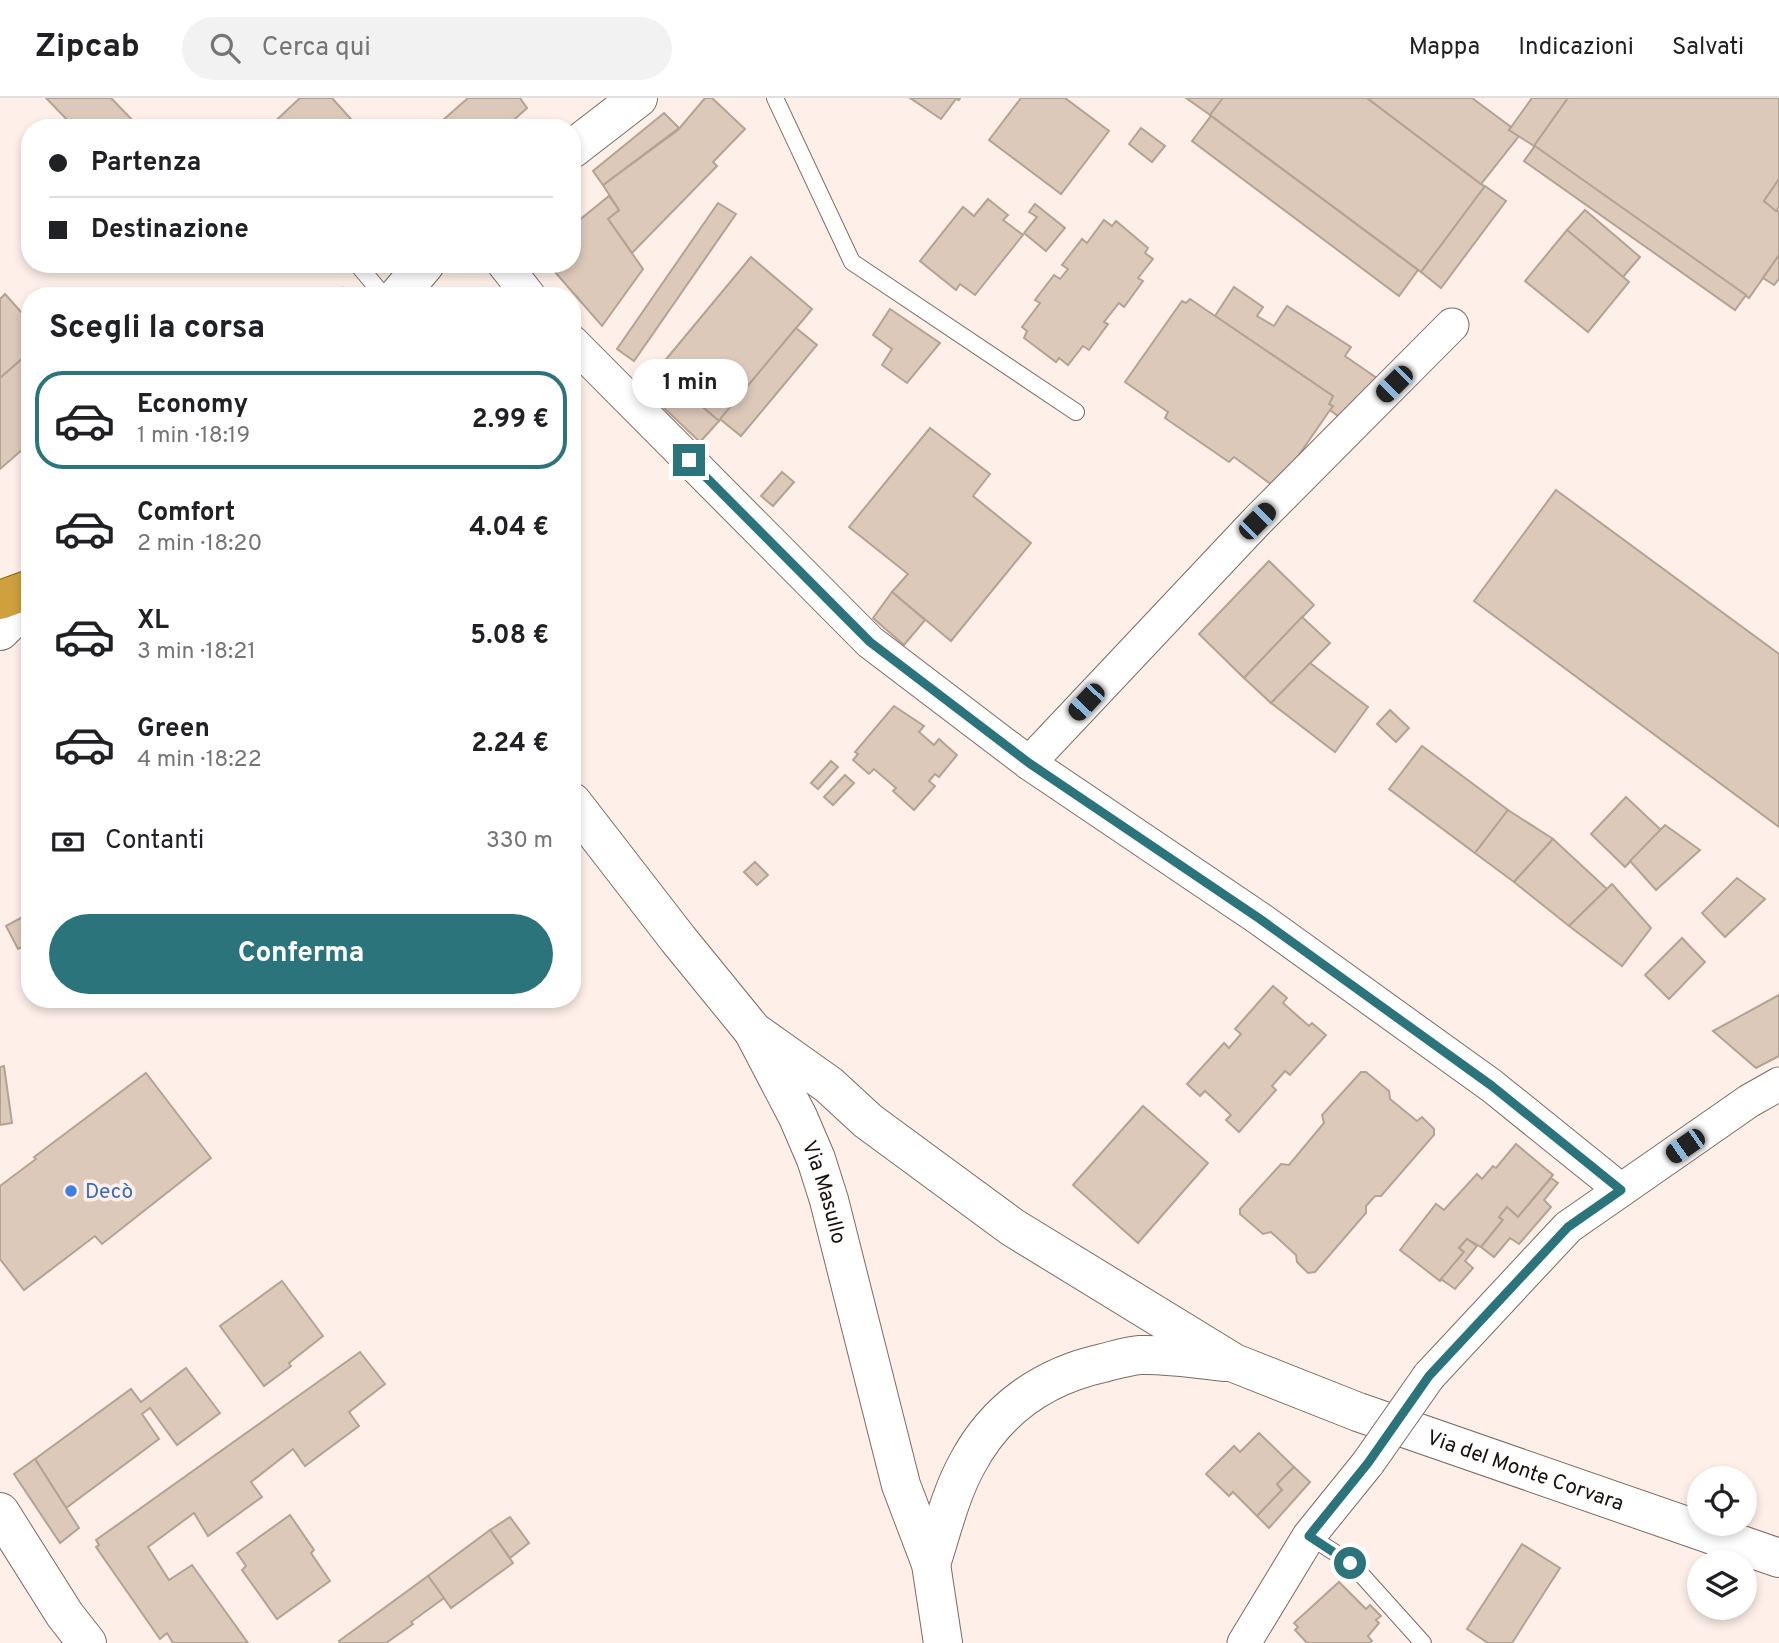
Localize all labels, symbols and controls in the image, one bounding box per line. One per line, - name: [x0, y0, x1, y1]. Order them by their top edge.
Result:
- search box: [182, 17, 672, 80]
- text: Zipcab: [35, 27, 140, 69]
- icon: search: [206, 29, 244, 67]
- text: Cerca qui: [262, 32, 371, 65]
- text: Mappa: [1409, 33, 1480, 63]
- text: Indicazioni: [1518, 33, 1634, 63]
- text: Salvati: [1672, 33, 1744, 63]
- text: Partenza: [91, 147, 201, 180]
- text: Destinazione: [91, 214, 249, 247]
- text: Scegli la corsa: [49, 309, 265, 349]
- callout: 1 min: [631, 358, 747, 408]
- car: [1372, 362, 1417, 406]
- text: 1 min: [662, 369, 718, 398]
- icon: car: [53, 389, 116, 452]
- text: Economy: [137, 389, 248, 422]
- text: 2.99 €: [472, 404, 549, 437]
- text: 1 min · 18:19: [137, 422, 250, 451]
- route end: [673, 444, 705, 476]
- icon: car: [53, 497, 116, 560]
- text: Comfort: [137, 497, 235, 530]
- car: [1235, 499, 1280, 543]
- text: 4.04 €: [469, 512, 549, 545]
- text: 2 min · 18:20: [137, 530, 262, 559]
- icon: car: [53, 605, 116, 668]
- text: XL: [137, 605, 169, 638]
- text: 5.08 €: [470, 620, 549, 653]
- text: 3 min · 18:21: [137, 638, 256, 667]
- car: [1064, 679, 1109, 725]
- icon: car: [53, 713, 116, 776]
- text: Green: [137, 713, 210, 746]
- text: 2.24 €: [471, 728, 549, 761]
- text: 4 min · 18:22: [137, 746, 262, 775]
- icon: cash: [49, 823, 87, 861]
- text: Contanti: [105, 825, 204, 858]
- text: 330 m: [486, 827, 553, 856]
- button: Conferma: [49, 914, 553, 994]
- car: [1662, 1125, 1709, 1167]
- street label: Via Masullo: [795, 1137, 852, 1247]
- place label: Decò: [85, 1179, 133, 1206]
- marker: Decò: [63, 1183, 79, 1199]
- street label: Via del Monte Corvara: [1423, 1425, 1627, 1518]
- map controls: [1687, 1466, 1757, 1620]
- button: locate: [1687, 1466, 1757, 1536]
- route start: [1334, 1547, 1366, 1579]
- button: layers: [1687, 1550, 1757, 1620]

